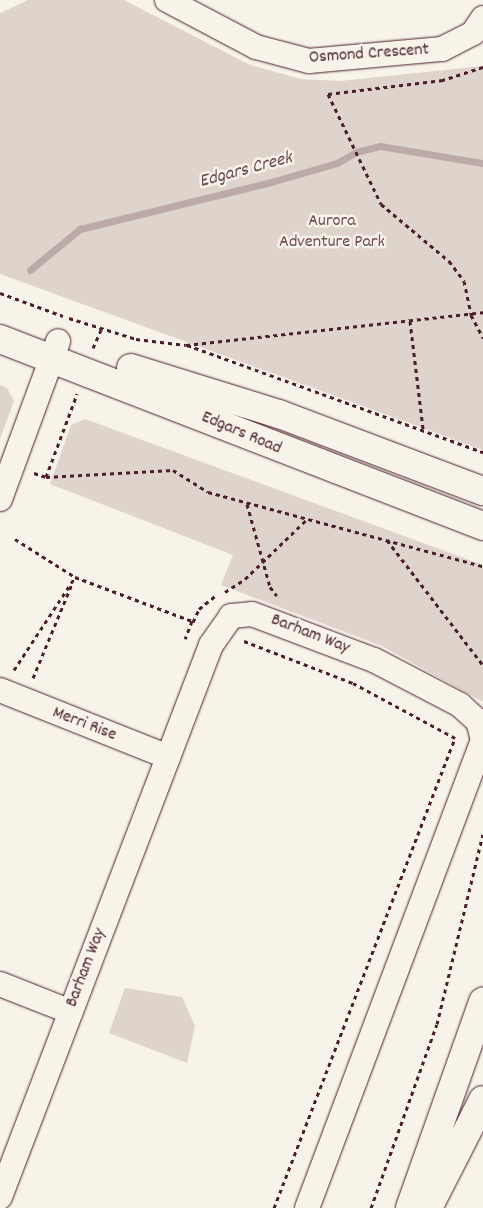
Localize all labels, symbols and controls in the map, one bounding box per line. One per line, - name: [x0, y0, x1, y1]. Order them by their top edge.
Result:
- street label: Osmond Crescent: [308, 40, 430, 70]
- water label: Edgars Creek: [197, 148, 295, 194]
- park label: Aurora Adventure Park: [279, 212, 385, 254]
- street label: Edgars Road: [198, 407, 284, 461]
- street label: Barham Way: [267, 610, 353, 660]
- street label: Merri Rise: [49, 703, 119, 747]
- street label: Barham Way: [62, 925, 112, 1011]

